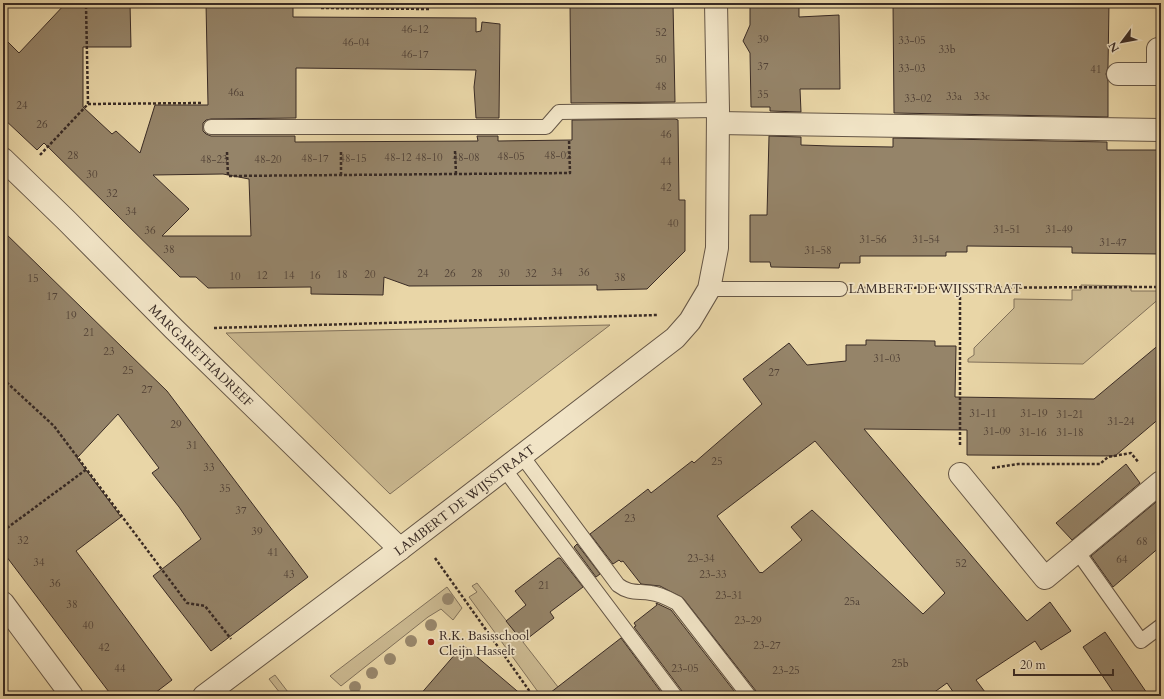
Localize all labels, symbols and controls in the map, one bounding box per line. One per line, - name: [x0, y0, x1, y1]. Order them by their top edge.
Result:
- house number: 46-12: [401, 22, 429, 37]
- north arrow: [1102, 22, 1142, 62]
- house number: 52: [655, 25, 667, 40]
- house number: 39: [757, 32, 769, 47]
- house number: 33-05: [898, 33, 926, 48]
- house number: 46-04: [342, 35, 370, 50]
- text: N: [1105, 39, 1123, 55]
- house number: 33b: [938, 42, 956, 57]
- house number: 46-17: [401, 47, 429, 62]
- house number: 50: [655, 52, 667, 67]
- house number: 37: [757, 59, 769, 74]
- house number: 33-03: [898, 61, 926, 76]
- house number: 41: [1090, 62, 1102, 77]
- house number: 48: [655, 79, 667, 94]
- house number: 46a: [228, 85, 244, 100]
- house number: 35: [757, 87, 769, 102]
- house number: 33a: [946, 89, 962, 104]
- house number: 33c: [974, 89, 990, 104]
- house number: 33-02: [904, 91, 932, 106]
- house number: 24: [16, 98, 28, 113]
- house number: 26: [36, 117, 48, 132]
- house number: 46: [660, 127, 672, 142]
- house number: 28: [67, 148, 79, 163]
- house number: 48-02: [544, 148, 572, 163]
- house number: 48-05: [497, 149, 525, 164]
- house number: 48-12: [384, 150, 412, 165]
- house number: 48-10: [415, 150, 443, 165]
- house number: 48-08: [452, 150, 480, 165]
- house number: 48-17: [301, 151, 329, 166]
- house number: 48-15: [339, 151, 367, 166]
- house number: 48-23: [200, 152, 228, 167]
- house number: 48-20: [254, 152, 282, 167]
- house number: 44: [660, 154, 672, 169]
- house number: 30: [86, 167, 98, 182]
- house number: 42: [660, 180, 672, 195]
- house number: 32: [106, 186, 118, 201]
- house number: 34: [125, 204, 137, 219]
- house number: 40: [667, 216, 679, 231]
- house number: 31-51: [993, 222, 1021, 237]
- house number: 31-49: [1045, 222, 1073, 237]
- house number: 36: [144, 223, 156, 238]
- house number: 31-56: [859, 232, 887, 247]
- house number: 31-54: [912, 232, 940, 247]
- house number: 31-47: [1099, 235, 1127, 250]
- house number: 38: [163, 242, 175, 257]
- house number: 31-58: [804, 243, 832, 258]
- house number: 34: [551, 265, 563, 280]
- house number: 36: [578, 265, 590, 280]
- house number: 24: [417, 266, 429, 281]
- house number: 26: [444, 266, 456, 281]
- house number: 28: [471, 266, 483, 281]
- house number: 30: [498, 266, 510, 281]
- house number: 32: [525, 266, 537, 281]
- house number: 18: [336, 267, 348, 282]
- house number: 20: [364, 267, 376, 282]
- house number: 12: [256, 268, 268, 283]
- house number: 14: [283, 268, 295, 283]
- house number: 16: [309, 268, 321, 283]
- house number: 10: [229, 269, 241, 284]
- house number: 38: [614, 270, 626, 285]
- house number: 15: [27, 271, 39, 286]
- street label: LAMBERT DE WIJSSTRAAT: [848, 280, 1022, 298]
- house number: 17: [46, 289, 58, 304]
- street label: MARGARETHADREEF: [144, 301, 257, 411]
- house number: 19: [65, 308, 77, 323]
- house number: 21: [83, 325, 95, 340]
- house number: 23: [103, 344, 115, 359]
- house number: 31-03: [873, 351, 901, 366]
- house number: 25: [122, 363, 134, 378]
- house number: 27: [768, 365, 780, 380]
- house number: 27: [141, 382, 153, 397]
- house number: 31-11: [969, 406, 997, 421]
- house number: 31-19: [1020, 406, 1048, 421]
- house number: 31-21: [1056, 407, 1084, 422]
- house number: 31-24: [1107, 414, 1135, 429]
- house number: 29: [170, 417, 182, 432]
- house number: 31-09: [983, 424, 1011, 439]
- house number: 31-16: [1019, 425, 1047, 440]
- house number: 31-18: [1056, 425, 1084, 440]
- house number: 31: [186, 438, 198, 453]
- street label: LAMBERT DE WIJSSTRAAT: [391, 440, 539, 560]
- house number: 25: [711, 454, 723, 469]
- house number: 33: [203, 460, 215, 475]
- house number: 35: [219, 481, 231, 496]
- house number: 37: [235, 503, 247, 518]
- house number: 23: [624, 511, 636, 526]
- house number: 39: [251, 524, 263, 539]
- house number: 32: [17, 533, 29, 548]
- house number: 68: [1136, 534, 1148, 549]
- house number: 41: [267, 545, 279, 560]
- house number: 23-34: [687, 551, 715, 566]
- house number: 64: [1116, 552, 1128, 567]
- house number: 34: [33, 555, 45, 570]
- house number: 52: [955, 556, 967, 571]
- house number: 43: [283, 567, 295, 582]
- house number: 23-33: [699, 567, 727, 582]
- house number: 36: [49, 576, 61, 591]
- house number: 21: [538, 578, 550, 593]
- house number: 23-31: [715, 588, 743, 603]
- house number: 25a: [844, 594, 860, 609]
- house number: 38: [66, 597, 78, 612]
- house number: 23-29: [734, 613, 762, 628]
- house number: 40: [82, 618, 94, 633]
- place label: R.K. Basisschool Cleijn Hasselt: [439, 627, 530, 660]
- marker: R.K. Basisschool Cleijn Hasselt: [426, 637, 436, 647]
- house number: 23-27: [753, 638, 781, 653]
- house number: 42: [98, 640, 110, 655]
- scale bar: [1014, 651, 1113, 677]
- house number: 25b: [891, 656, 909, 671]
- text: 20 m: [1020, 657, 1047, 673]
- house number: 44: [114, 661, 126, 676]
- house number: 23-05: [671, 661, 699, 676]
- house number: 23-25: [772, 663, 800, 678]

